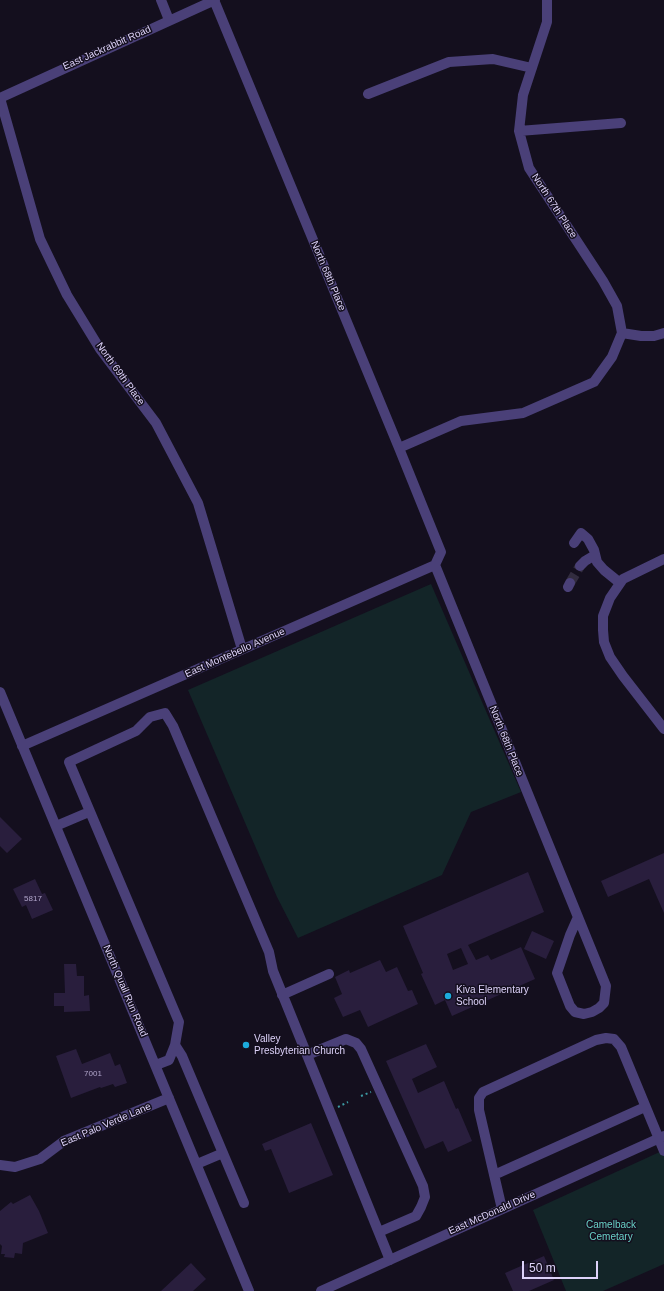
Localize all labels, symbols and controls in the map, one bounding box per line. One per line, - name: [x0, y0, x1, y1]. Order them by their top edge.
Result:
- street label: East Jackrabbit Road: [61, 23, 153, 73]
- street label: North 67th Place: [529, 171, 579, 241]
- street label: North 68th Place: [308, 239, 348, 313]
- street label: North 69th Place: [93, 340, 147, 408]
- street label: East Montebello Avenue: [183, 626, 287, 680]
- street label: North 68th Place: [486, 704, 526, 778]
- house number: 5817: [24, 894, 42, 904]
- street label: North Quail Run Road: [100, 943, 150, 1039]
- place label: Kiva Elementary School: [456, 984, 529, 1008]
- marker: Kiva Elementary School: [443, 991, 453, 1001]
- place label: Valley Presbyterian Church: [254, 1033, 345, 1056]
- marker: Valley Presbyterian Church: [241, 1040, 251, 1050]
- house number: 7001: [84, 1069, 102, 1079]
- street label: East Palo Verde Lane: [59, 1101, 153, 1149]
- street label: East McDonald Drive: [447, 1188, 537, 1238]
- park label: Camelback Cemetary: [586, 1219, 636, 1242]
- scale bar: [524, 1253, 600, 1279]
- text: 50 m: [529, 1261, 556, 1275]

